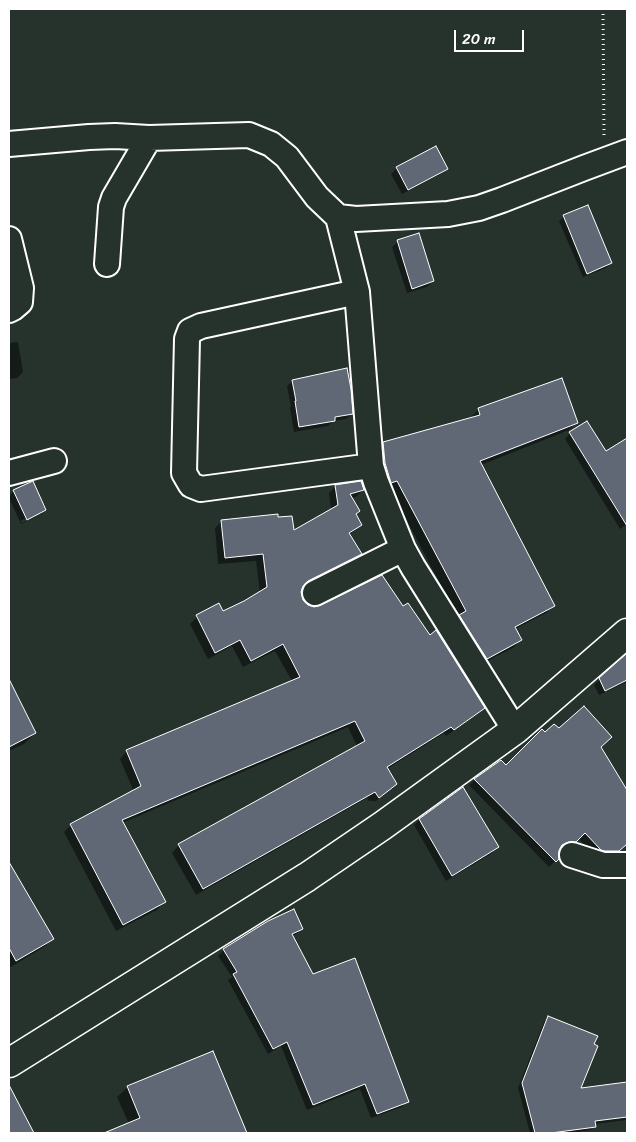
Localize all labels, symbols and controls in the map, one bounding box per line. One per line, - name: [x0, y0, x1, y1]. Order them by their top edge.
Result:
- scale bar: [456, 20, 526, 52]
- text: 20 m: [462, 26, 496, 52]

